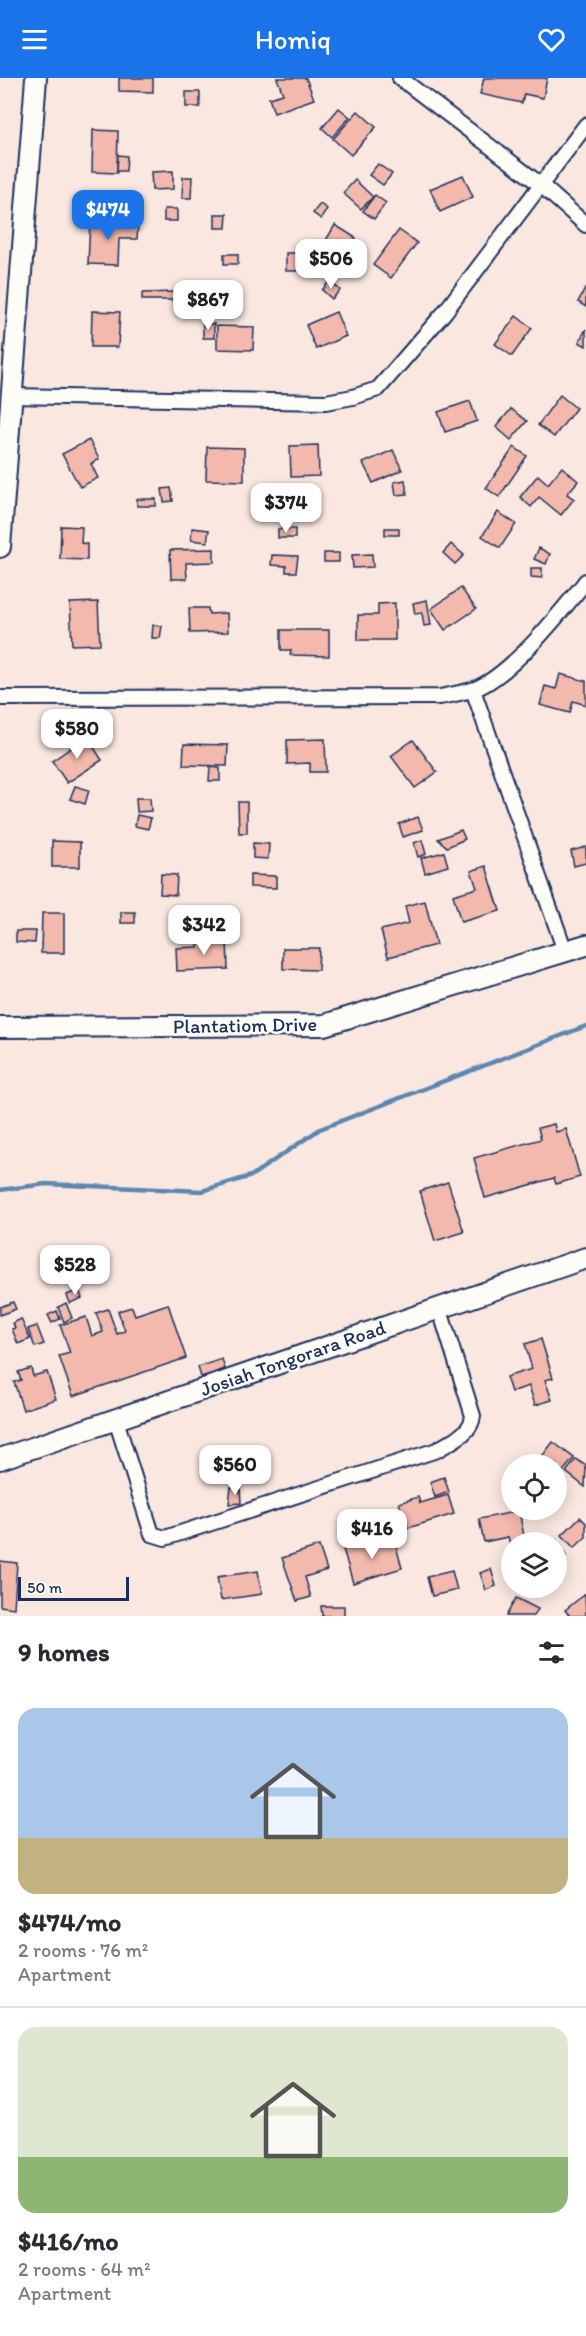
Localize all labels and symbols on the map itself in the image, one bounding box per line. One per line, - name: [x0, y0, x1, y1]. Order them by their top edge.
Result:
- pin: $474: [72, 190, 144, 241]
- pin: $506: [295, 239, 367, 290]
- pin: $867: [172, 280, 244, 331]
- pin: $374: [250, 483, 322, 534]
- pin: $580: [41, 709, 113, 760]
- pin: $342: [168, 905, 240, 956]
- street label: Plantatiom Drive: [173, 1012, 317, 1038]
- pin: $528: [39, 1245, 111, 1296]
- street label: Josiah Tongorara Road: [197, 1315, 389, 1401]
- pin: $560: [199, 1445, 271, 1496]
- pin: $416: [336, 1509, 408, 1560]
- scale bar: [18, 1574, 129, 1602]

